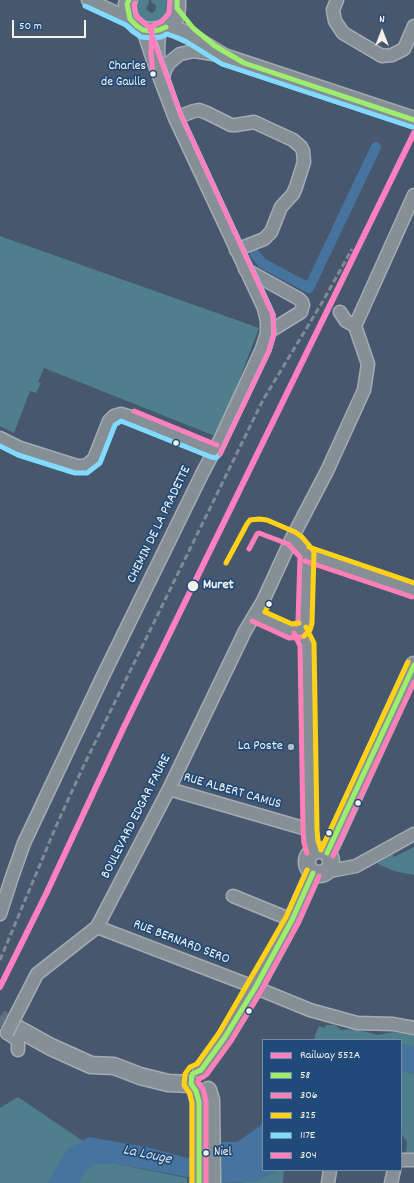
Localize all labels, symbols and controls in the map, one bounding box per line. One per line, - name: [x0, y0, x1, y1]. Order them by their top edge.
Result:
- scale bar: [14, 12, 88, 38]
- north arrow: [362, 12, 402, 52]
- text: N: [379, 12, 385, 28]
- text: 50 m: [19, 18, 42, 35]
- place label: Charles de Gaulle: [101, 59, 146, 90]
- marker: Charles de Gaulle: [148, 69, 158, 79]
- unlabelled marker: [171, 438, 181, 448]
- street label: CHEMIN DE LA PRADETTE: [124, 464, 196, 586]
- place label: Muret: [203, 578, 234, 594]
- marker: Muret: [186, 579, 200, 593]
- unlabelled marker: [264, 599, 274, 609]
- place label: La Poste: [238, 739, 283, 755]
- marker: La Poste: [286, 742, 296, 752]
- street label: BOULEVARD EDGAR FAURE: [98, 752, 176, 882]
- street label: RUE ALBERT CAMUS: [181, 770, 283, 814]
- unlabelled marker: [353, 798, 363, 808]
- unlabelled marker: [324, 828, 334, 838]
- street label: RUE BERNARD SERO: [130, 917, 232, 969]
- unlabelled marker: [244, 1006, 254, 1016]
- legend: [262, 1039, 402, 1171]
- text: Railway 552A: [300, 1047, 360, 1064]
- text: 58: [300, 1067, 310, 1084]
- text: 306: [300, 1087, 318, 1104]
- text: 325: [300, 1107, 316, 1124]
- text: 117E: [300, 1127, 315, 1144]
- water label: La Louge: [121, 1142, 173, 1170]
- place label: Niel: [214, 1145, 232, 1161]
- text: 304: [300, 1147, 317, 1164]
- marker: Niel: [201, 1148, 211, 1158]

